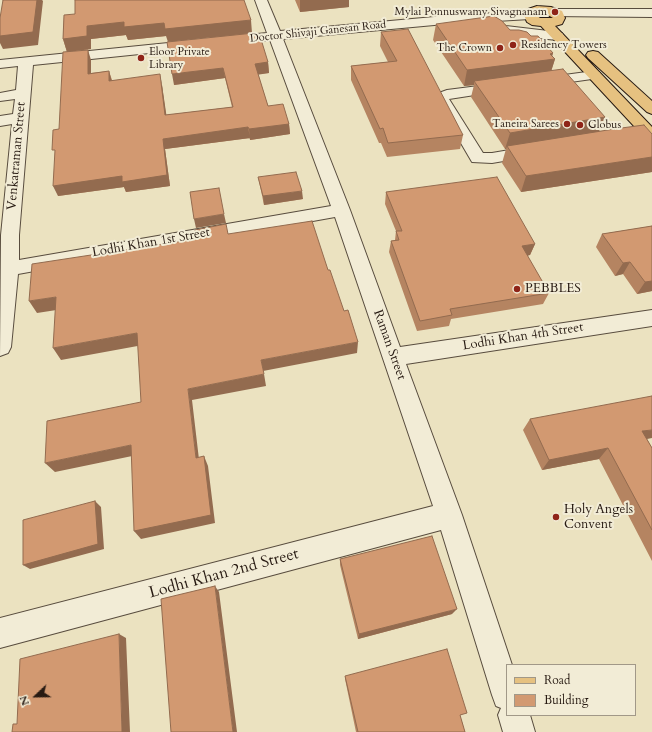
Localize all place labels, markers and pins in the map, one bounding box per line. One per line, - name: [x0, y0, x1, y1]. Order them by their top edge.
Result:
- place label: Mylai Ponnuswamy Sivagnanam: [395, 5, 547, 19]
- marker: Mylai Ponnuswamy Sivagnanam: [550, 7, 560, 17]
- place label: Residency Towers: [521, 38, 607, 52]
- marker: Residency Towers: [508, 40, 518, 50]
- place label: The Crown: [437, 41, 492, 55]
- marker: The Crown: [495, 43, 505, 53]
- place label: Eloor Private Library: [149, 45, 210, 71]
- marker: Eloor Private Library: [136, 53, 146, 63]
- place label: Taneira Sarees: [492, 117, 559, 131]
- place label: Globus: [588, 118, 621, 132]
- marker: Taneira Sarees: [562, 119, 572, 129]
- marker: Globus: [575, 120, 585, 130]
- place label: PEBBLES: [525, 281, 581, 297]
- marker: PEBBLES: [512, 284, 522, 294]
- place label: Holy Angels Convent: [564, 502, 633, 533]
- marker: Holy Angels Convent: [551, 512, 561, 522]

